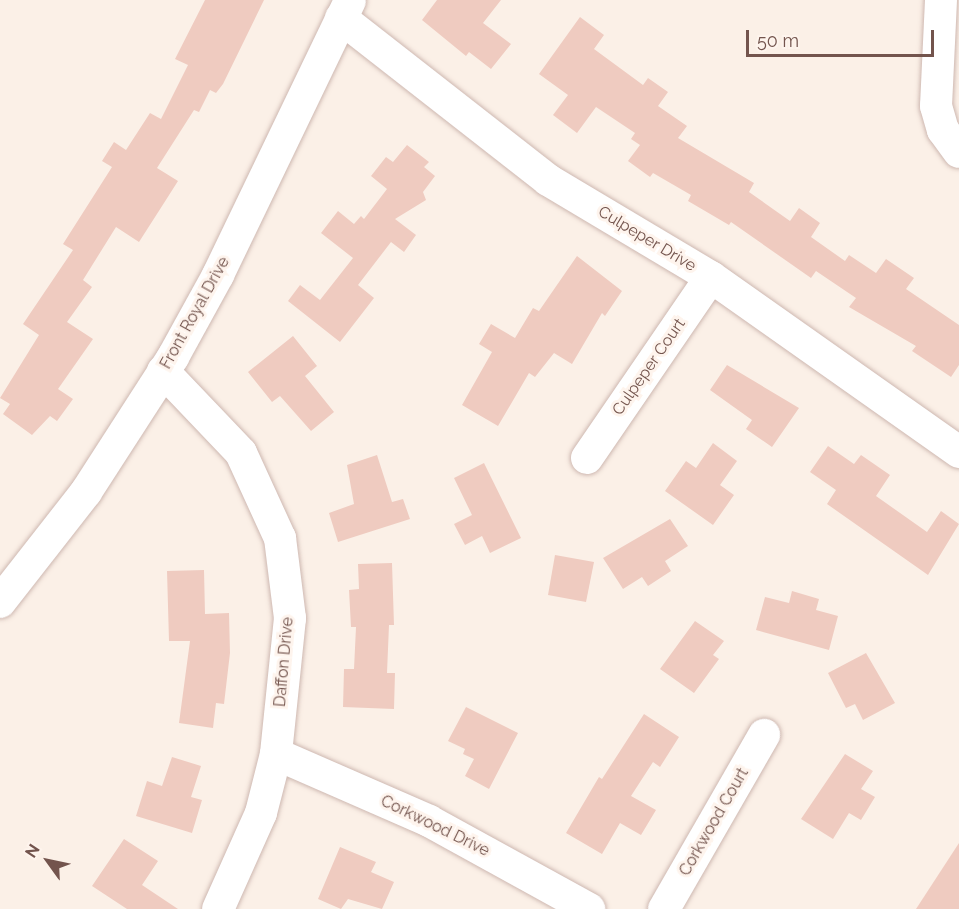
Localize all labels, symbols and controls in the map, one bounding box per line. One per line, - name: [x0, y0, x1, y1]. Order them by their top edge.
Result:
- scale bar: [749, 18, 936, 56]
- text: 50 m: [757, 30, 799, 51]
- street label: Culpeper Drive: [594, 202, 700, 276]
- street label: Front Royal Drive: [156, 253, 234, 373]
- street label: Culpeper Court: [608, 315, 690, 419]
- street label: Daffon Drive: [271, 616, 297, 708]
- street label: Corkwood Court: [675, 765, 753, 879]
- street label: Corkwood Drive: [378, 791, 492, 861]
- north arrow: [18, 831, 78, 891]
- text: N: [21, 841, 44, 861]

